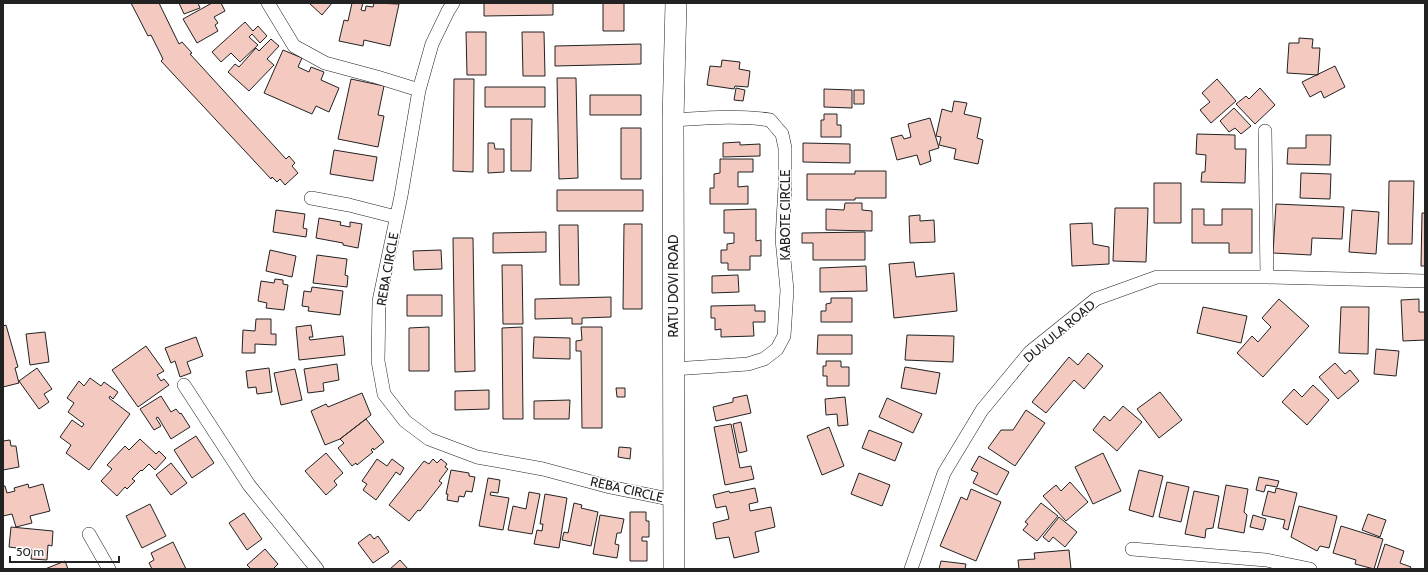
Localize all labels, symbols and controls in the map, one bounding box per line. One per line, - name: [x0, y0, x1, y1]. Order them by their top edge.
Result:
- street label: KABOTE CIRCLE: [777, 170, 793, 260]
- street label: REBA CIRCLE: [373, 231, 401, 307]
- street label: RATU DOVI ROAD: [665, 234, 681, 338]
- street label: DUVULA ROAD: [1020, 296, 1098, 366]
- street label: REBA CIRCLE: [589, 473, 665, 505]
- scale bar: [10, 538, 119, 564]
- text: 50 m: [16, 544, 44, 559]

